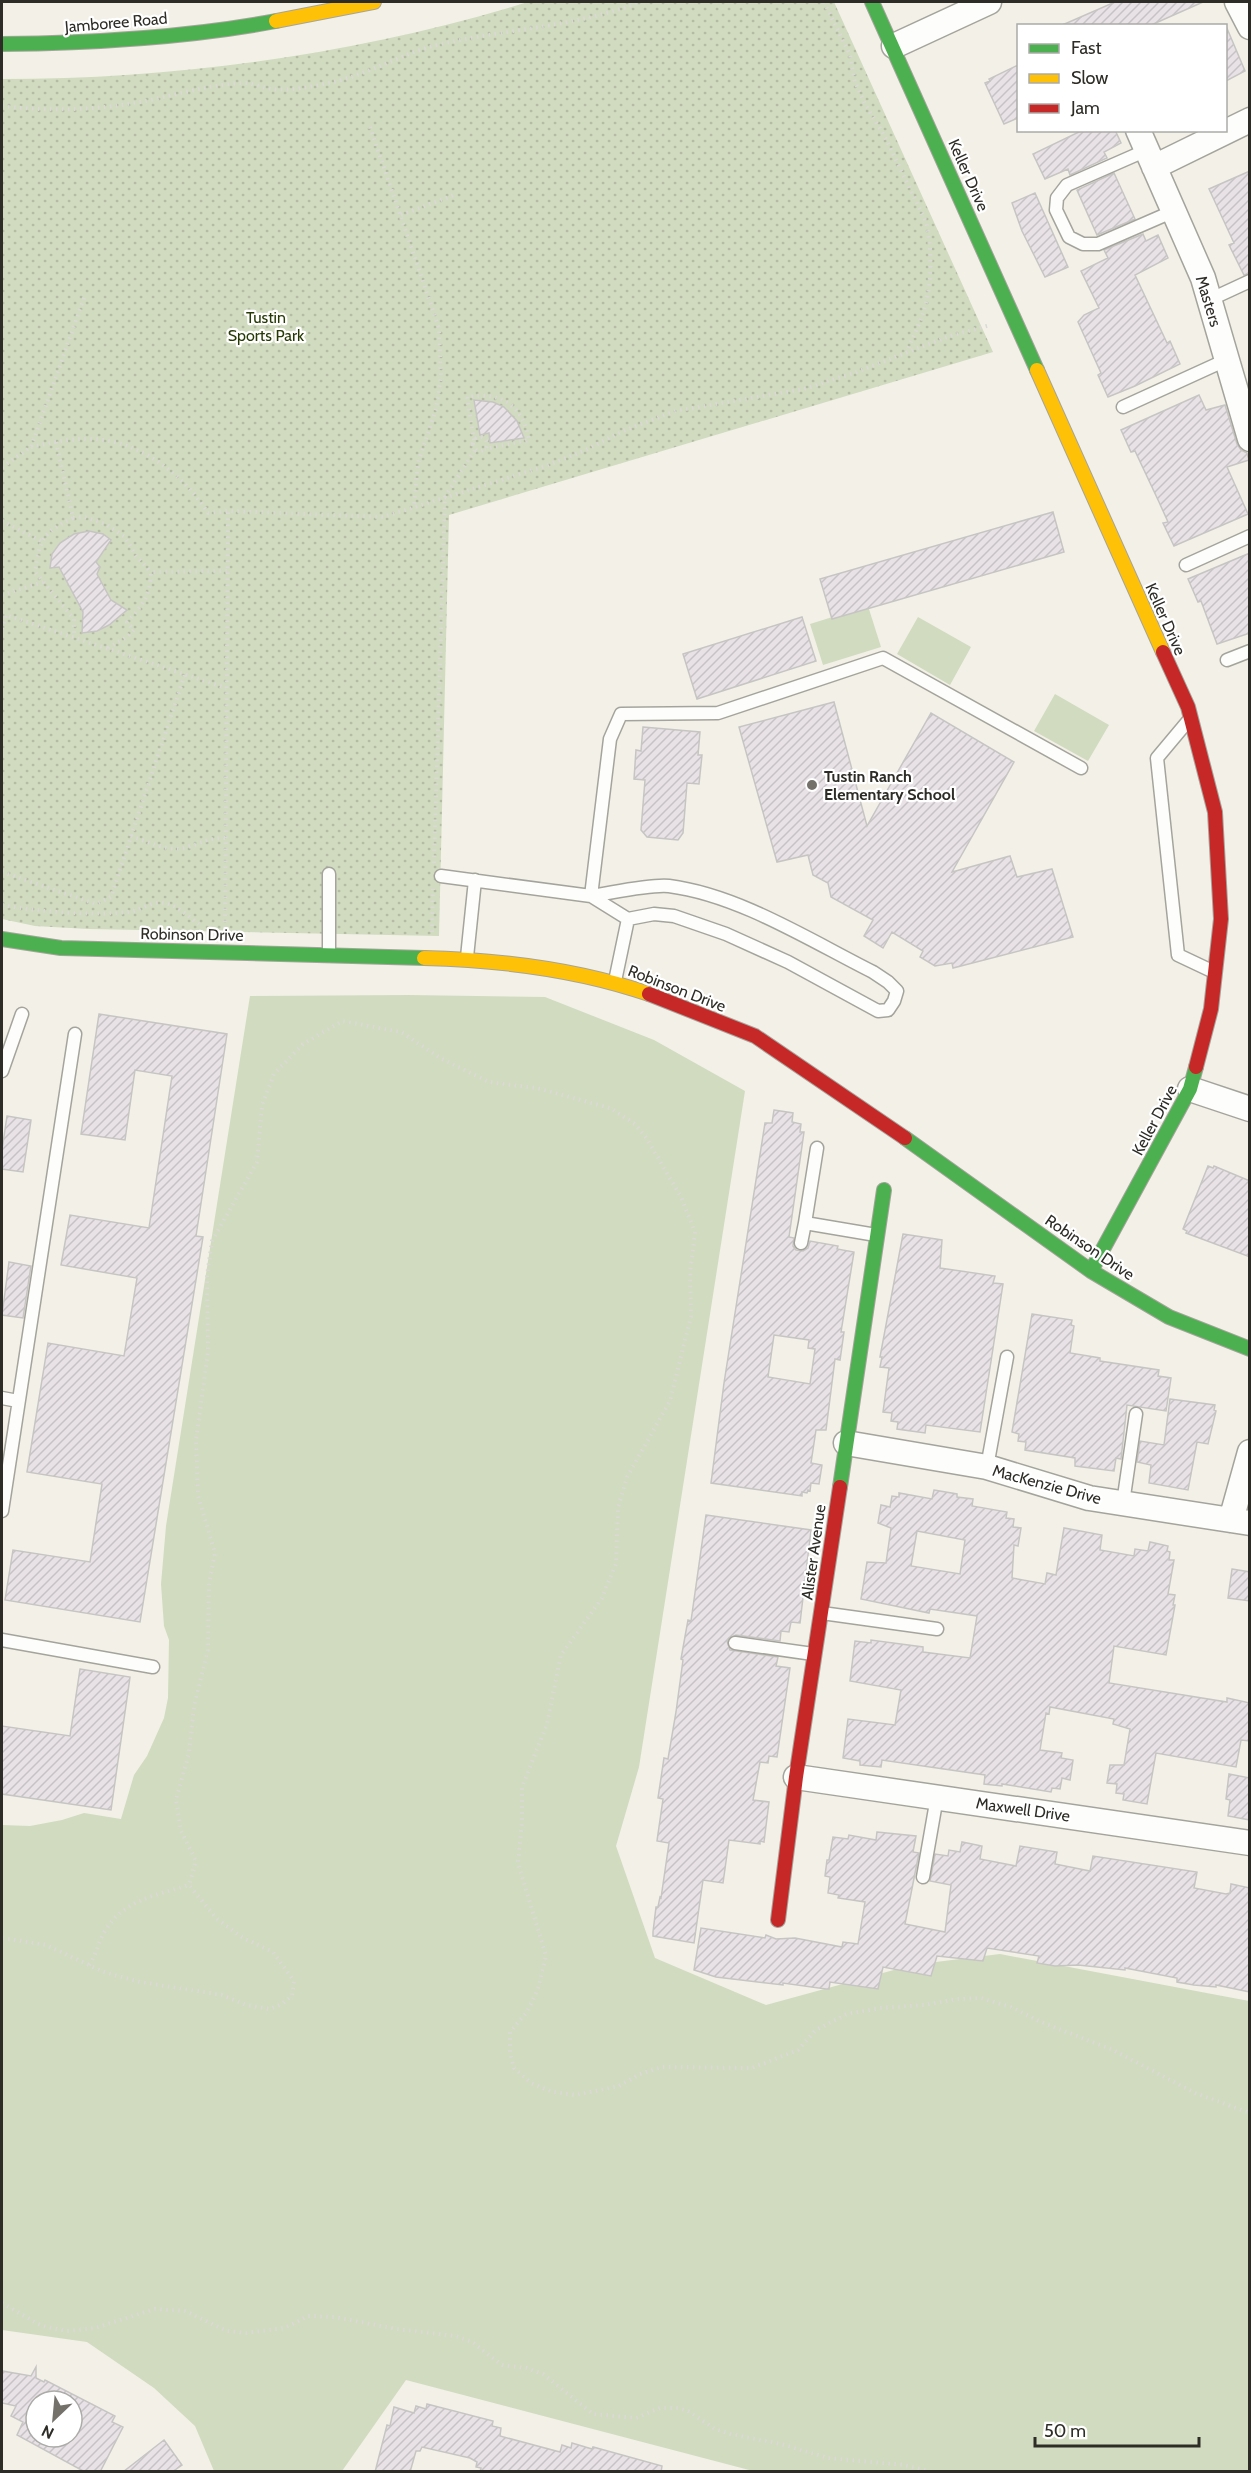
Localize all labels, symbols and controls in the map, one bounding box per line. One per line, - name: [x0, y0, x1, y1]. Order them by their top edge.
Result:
- street label: Jamboree Road: [63, 9, 168, 37]
- legend: [1017, 24, 1227, 132]
- text: Fast: [1071, 37, 1102, 59]
- text: Slow: [1071, 67, 1108, 89]
- text: Jam: [1070, 97, 1100, 119]
- street label: Keller Drive: [944, 136, 993, 214]
- street label: Masters: [1192, 273, 1225, 329]
- park label: Tustin Sports Park: [228, 308, 305, 345]
- street label: Keller Drive: [1141, 580, 1190, 658]
- place label: Tustin Ranch Elementary School: [824, 767, 955, 804]
- marker: Tustin Ranch Elementary School: [805, 778, 819, 792]
- street label: Robinson Drive: [140, 924, 244, 945]
- street label: Robinson Drive: [625, 961, 728, 1016]
- street label: Keller Drive: [1128, 1082, 1181, 1159]
- street label: Robinson Drive: [1042, 1211, 1138, 1284]
- street label: MacKenzie Drive: [990, 1461, 1103, 1508]
- street label: Alister Avenue: [797, 1503, 830, 1601]
- street label: Maxwell Drive: [975, 1793, 1071, 1826]
- north arrow: [24, 2389, 84, 2449]
- scale bar: [1035, 2410, 1198, 2448]
- text: 50 m: [1044, 2420, 1086, 2442]
- text: N: [38, 2421, 57, 2443]

